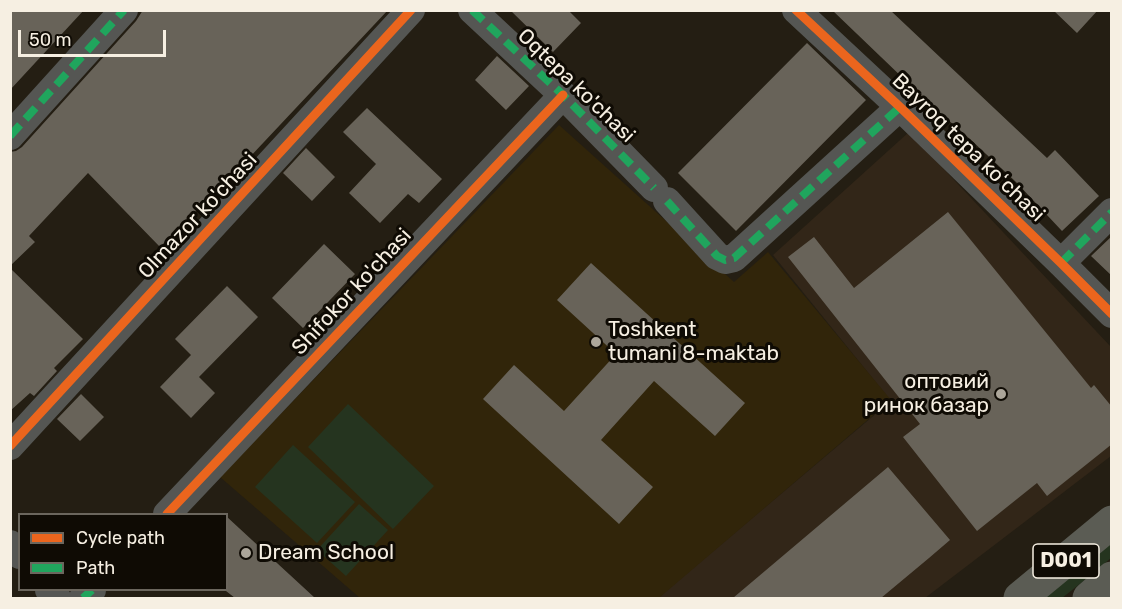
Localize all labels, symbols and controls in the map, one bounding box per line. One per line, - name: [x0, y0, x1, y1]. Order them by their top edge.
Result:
- scale bar: [21, 18, 170, 56]
- street label: Oqtepa ko'chasi: [512, 24, 640, 148]
- text: 50 m: [29, 29, 72, 51]
- street label: Bayroq tepa koʻchasi: [886, 69, 1050, 227]
- street label: Olmazor ko'chasi: [133, 148, 263, 284]
- street label: Shifokor ko'chasi: [287, 223, 417, 361]
- place label: Toshkent tumani 8-maktab: [608, 317, 779, 367]
- marker: Toshkent tumani 8-maktab: [589, 335, 603, 349]
- place label: оптовий ринок базар: [864, 369, 989, 419]
- marker: оптовий ринок базар: [994, 387, 1008, 401]
- legend: [18, 513, 228, 591]
- text: Cycle path: [76, 527, 165, 549]
- place label: Dream School: [258, 540, 394, 566]
- road number: D001: [1033, 544, 1099, 578]
- marker: Dream School: [239, 546, 253, 560]
- text: Path: [76, 557, 115, 579]

